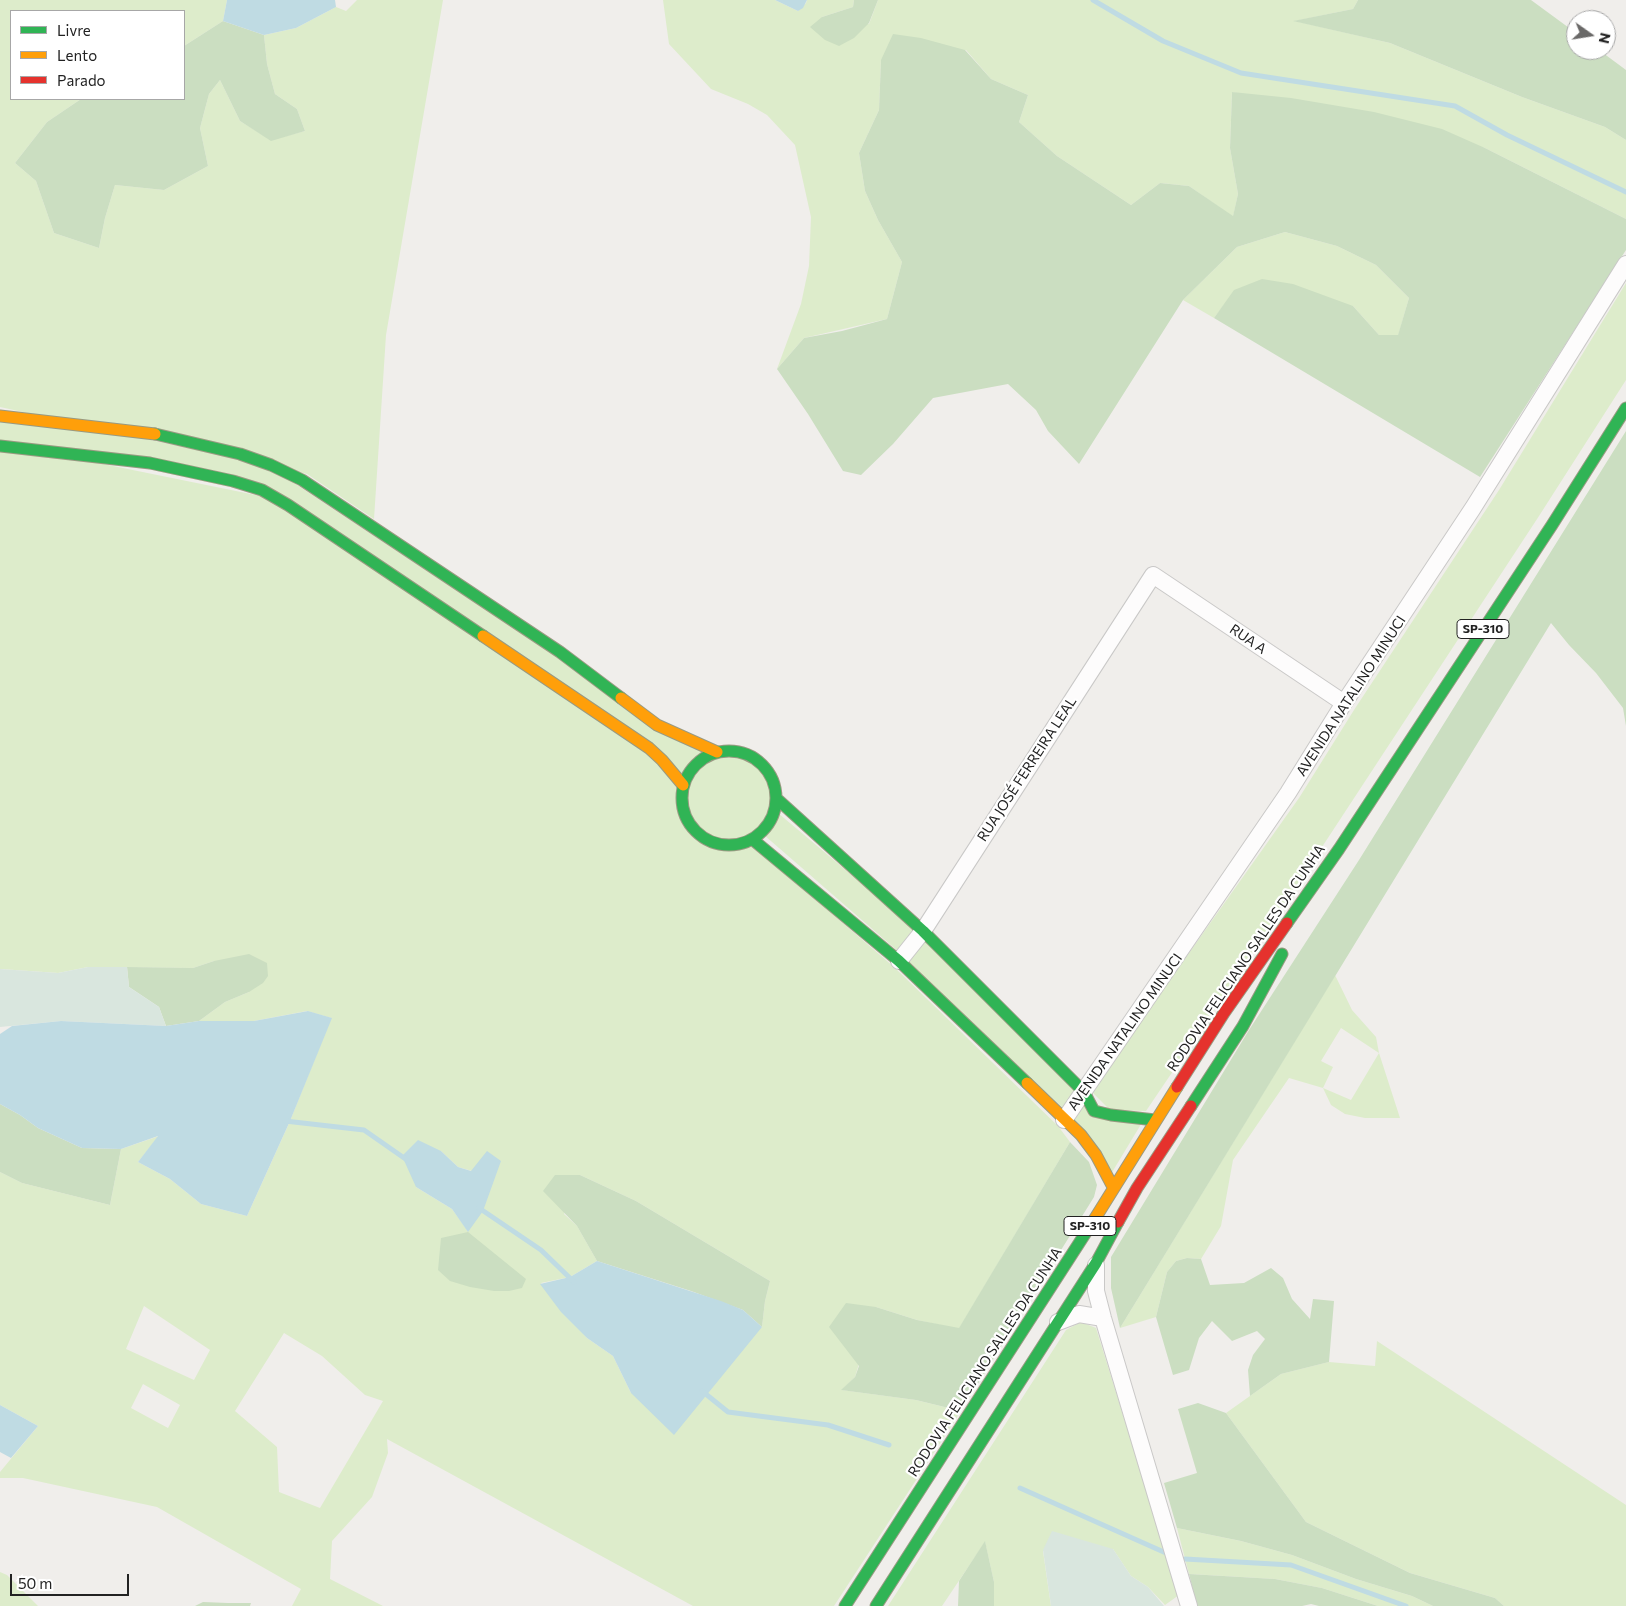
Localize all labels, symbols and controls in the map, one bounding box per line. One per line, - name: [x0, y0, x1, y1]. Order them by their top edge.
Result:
- legend: [10, 10, 185, 100]
- north arrow: [1566, 10, 1616, 60]
- text: Livre: [57, 21, 91, 39]
- text: N: [1596, 31, 1615, 45]
- text: Lento: [57, 46, 97, 64]
- text: Parado: [57, 71, 106, 89]
- street label: AVENIDA NATALINO MINUCI: [1293, 613, 1409, 779]
- road number: SP-310: [1457, 620, 1509, 638]
- street label: RUA A: [1226, 621, 1270, 657]
- street label: RUA JOSÉ FERREIRA LEAL: [974, 694, 1080, 844]
- street label: RODOVIA FELICIANO SALLES DA CUNHA: [1164, 841, 1328, 1075]
- street label: AVENIDA NATALINO MINUCI: [1064, 950, 1186, 1114]
- road number: SP-310: [1064, 1216, 1116, 1236]
- street label: RODOVIA FELICIANO SALLES DA CUNHA: [904, 1244, 1066, 1480]
- scale bar: [12, 1564, 131, 1596]
- text: 50 m: [18, 1574, 52, 1592]

